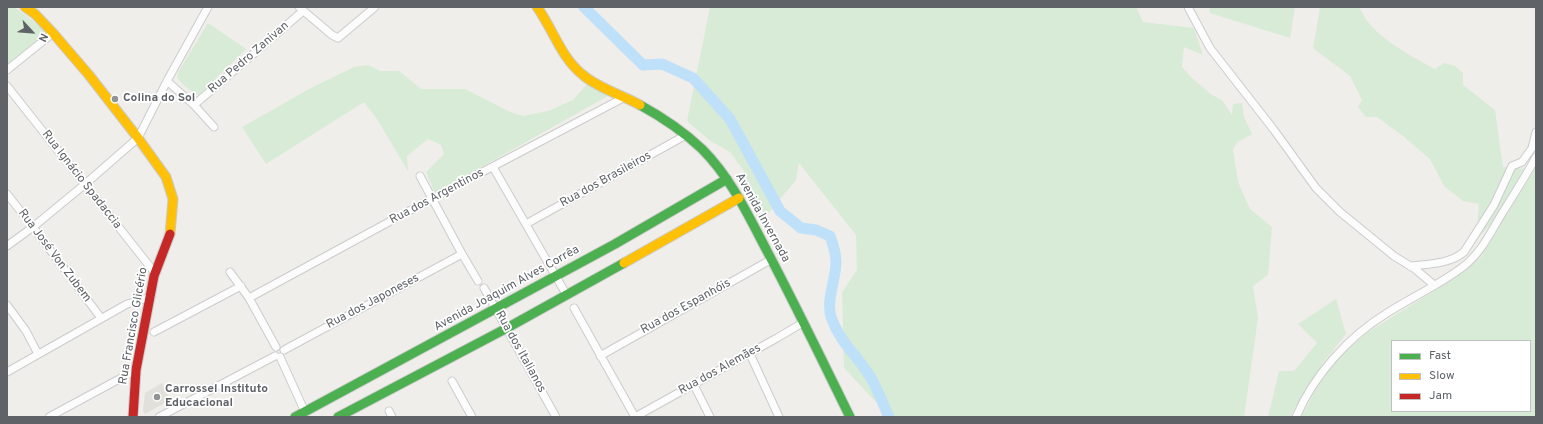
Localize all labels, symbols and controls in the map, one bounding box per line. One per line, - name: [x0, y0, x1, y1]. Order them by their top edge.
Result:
- north arrow: [12, 12, 52, 52]
- street label: Rua Pedro Zanivan: [206, 19, 292, 97]
- text: N: [35, 31, 51, 44]
- place label: Colina do Sol: [123, 92, 195, 106]
- marker: Colina do Sol: [110, 94, 120, 104]
- street label: Rua Ignácio Spadaccia: [38, 128, 124, 232]
- street label: Rua dos Brasileiros: [558, 149, 654, 211]
- street label: Rua dos Argentinos: [388, 166, 486, 228]
- street label: Avenida Invernada: [732, 171, 792, 265]
- street label: Rua José Von Zubem: [14, 207, 94, 305]
- street label: Avenida Joaquim Alves Corrêa: [432, 243, 582, 335]
- street label: Rua Francisco Glicério: [117, 266, 151, 386]
- street label: Rua dos Japoneses: [324, 271, 422, 333]
- street label: Rua dos Espanhóis: [639, 276, 733, 338]
- street label: Rua dos Italianos: [492, 309, 548, 395]
- legend: [1391, 340, 1531, 412]
- street label: Rua dos Alemães: [676, 341, 764, 399]
- text: Fast: [1429, 348, 1451, 364]
- text: Slow: [1429, 368, 1455, 384]
- place label: Carrossel Instituto Educacional: [165, 383, 268, 411]
- text: Jam: [1429, 388, 1452, 404]
- marker: Carrossel Instituto Educacional: [152, 392, 162, 402]

